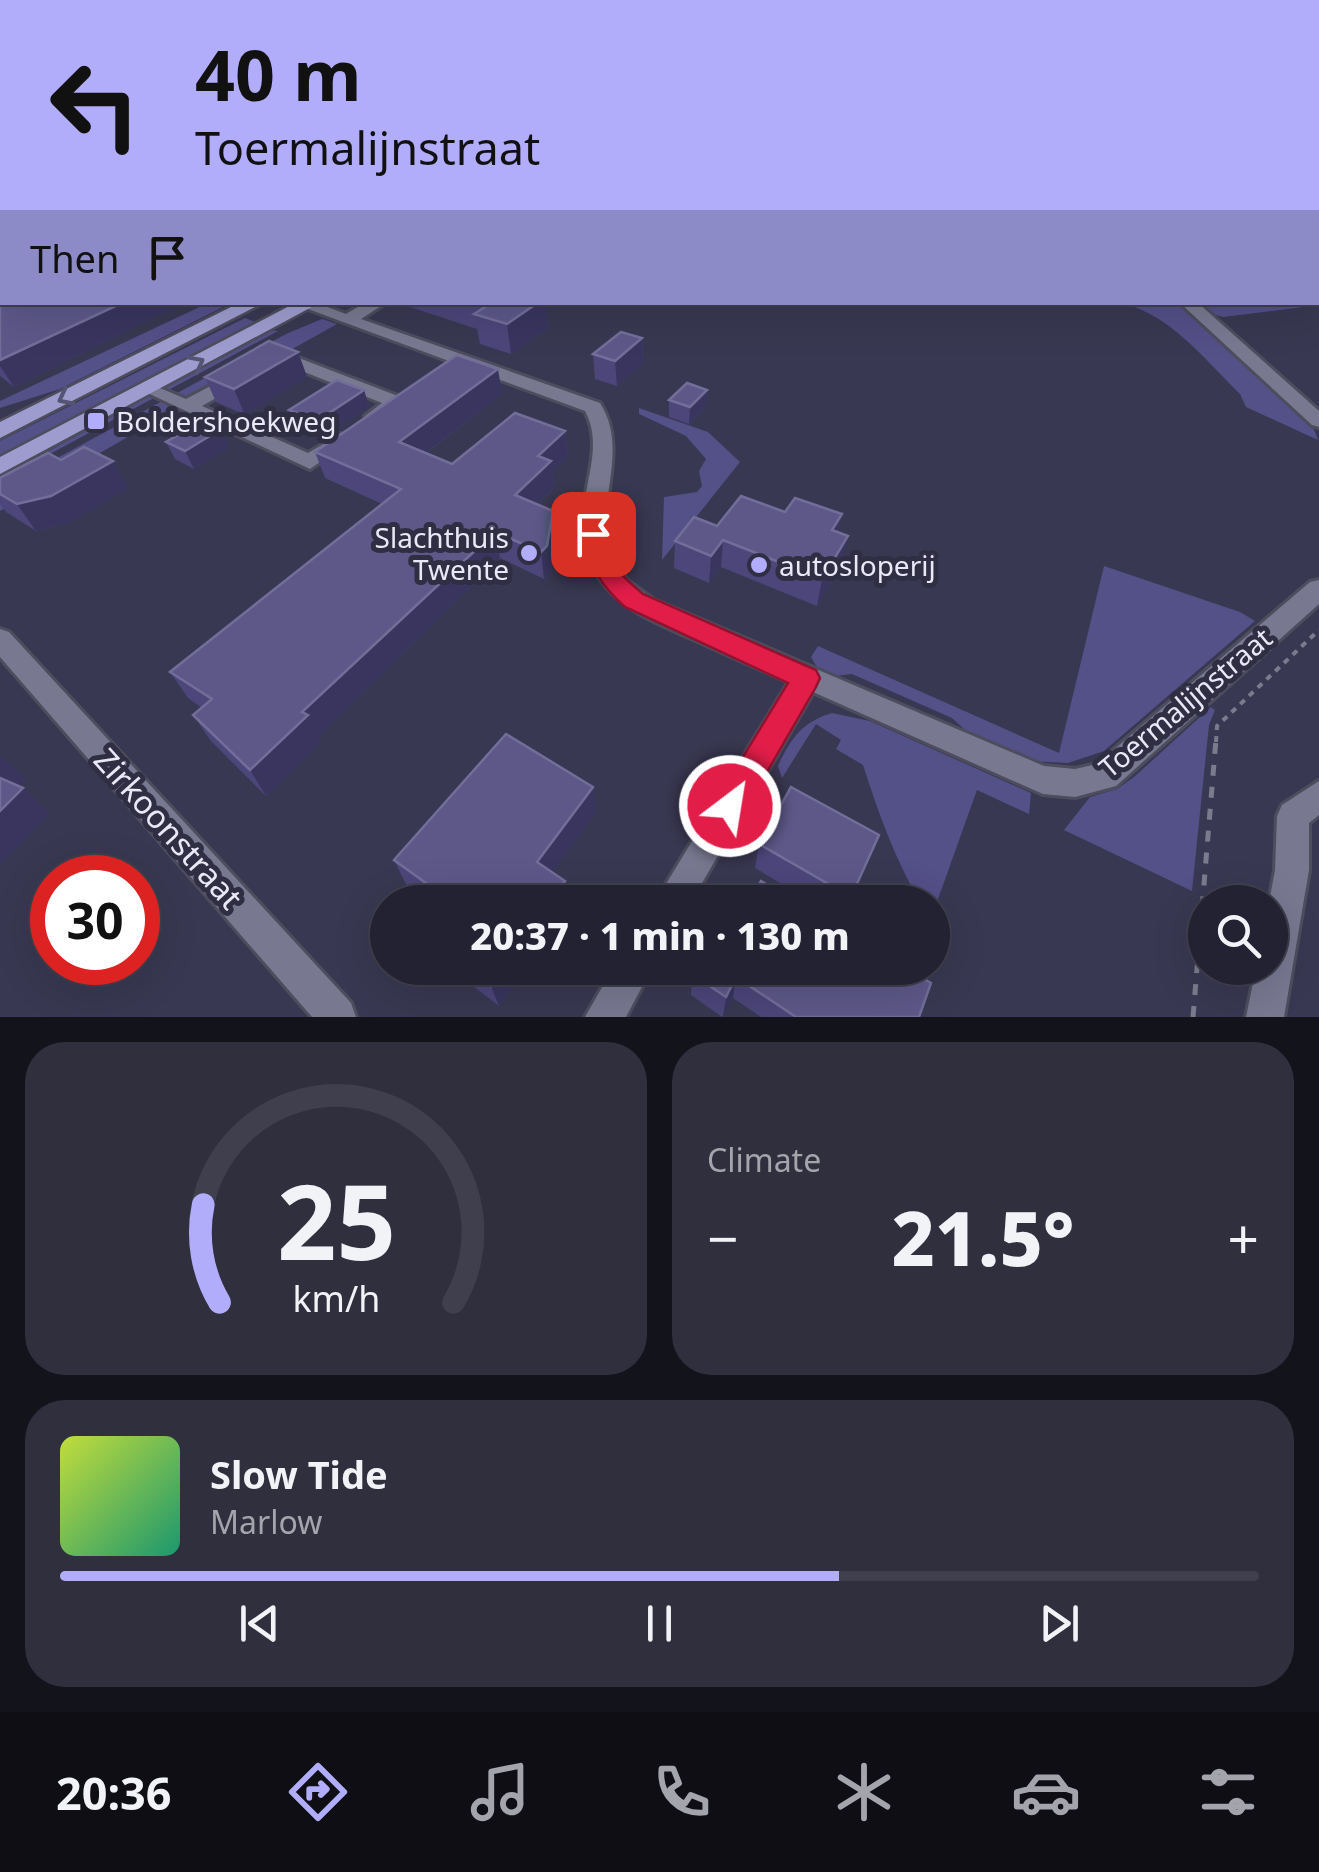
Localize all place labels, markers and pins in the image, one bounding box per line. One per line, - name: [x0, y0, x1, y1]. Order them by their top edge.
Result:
- place label: Boldershoekweg: [116, 402, 336, 440]
- marker: Boldershoekweg: [85, 410, 107, 432]
- pin: [551, 492, 636, 577]
- place label: Slachthuis Twente: [375, 518, 509, 588]
- marker: Slachthuis Twente: [518, 542, 540, 564]
- place label: autosloperij: [779, 546, 936, 584]
- marker: autosloperij: [748, 554, 770, 576]

